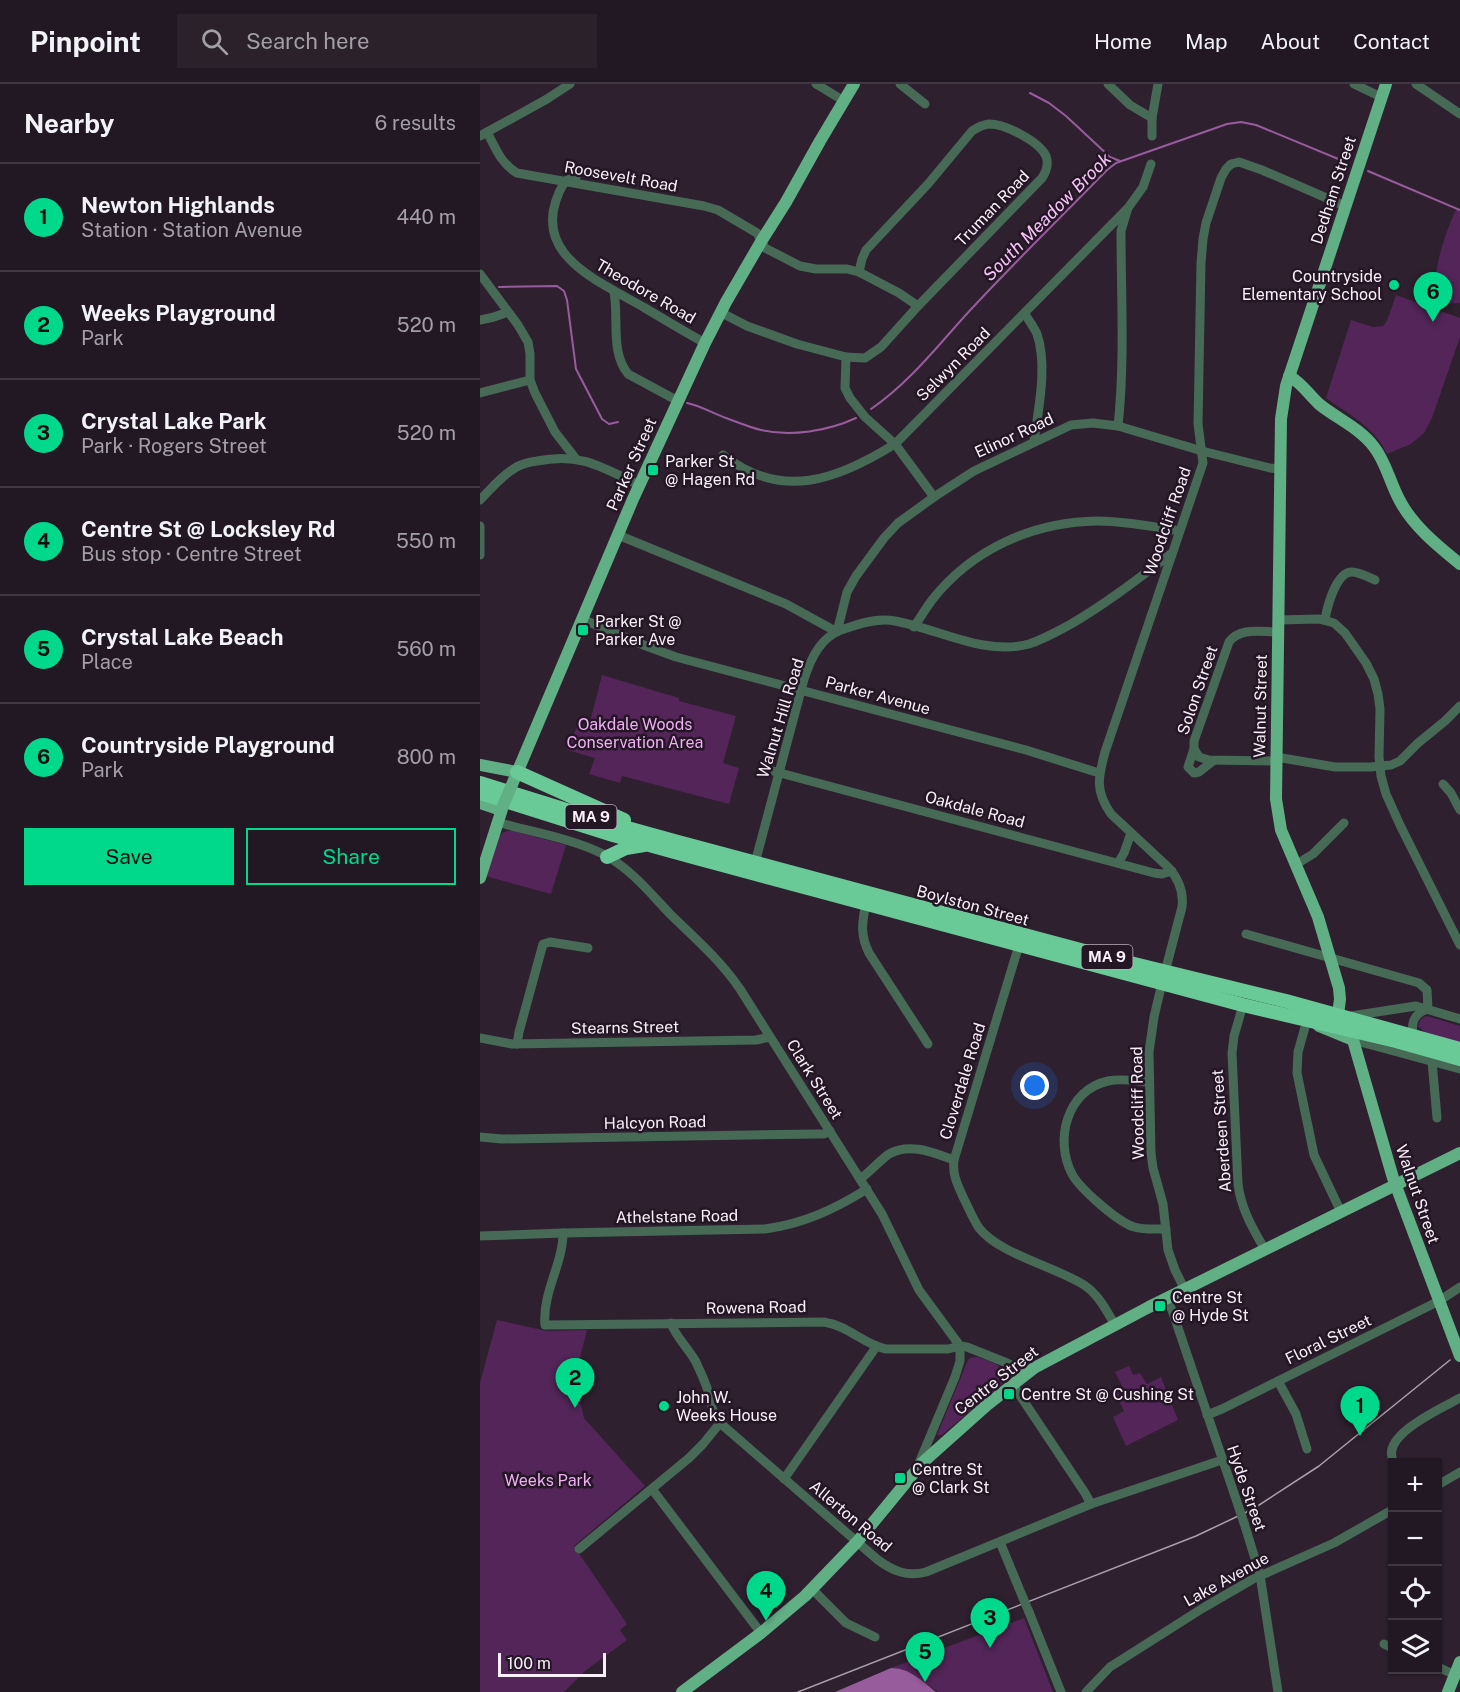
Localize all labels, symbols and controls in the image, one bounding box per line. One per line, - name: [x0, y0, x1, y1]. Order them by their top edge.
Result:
- search box: [177, 14, 597, 68]
- text: Pinpoint: [30, 25, 141, 58]
- icon: search: [198, 25, 231, 58]
- text: Search here: [246, 28, 369, 54]
- text: Home: [1094, 29, 1152, 54]
- text: Map: [1185, 29, 1228, 54]
- text: About: [1261, 29, 1320, 54]
- text: Contact: [1353, 29, 1430, 54]
- text: Nearby: [24, 108, 114, 139]
- text: 6 results: [375, 111, 456, 135]
- street label: Dedham Street: [1307, 134, 1360, 247]
- water label: South Meadow Brook: [978, 148, 1115, 285]
- street label: Roosevelt Road: [563, 157, 679, 196]
- street label: Truman Road: [951, 166, 1033, 250]
- text: Newton Highlands: [81, 192, 275, 218]
- text: 1: [39, 205, 48, 229]
- text: 440 m: [396, 205, 456, 229]
- text: Station · Station Avenue: [81, 218, 303, 242]
- street label: Theodore Road: [592, 255, 699, 328]
- place label: Countryside Elementary School: [1242, 267, 1382, 304]
- pin: 6: [1414, 272, 1452, 322]
- marker: Countryside Elementary School: [1387, 278, 1401, 292]
- text: Weeks Playground: [81, 300, 276, 326]
- text: 2: [37, 313, 50, 337]
- text: 520 m: [397, 313, 456, 337]
- street label: Selwyn Road: [913, 324, 994, 405]
- text: Park: [81, 326, 124, 350]
- text: Crystal Lake Park: [81, 408, 267, 434]
- street label: Elinor Road: [972, 409, 1057, 462]
- street label: Parker Street: [603, 415, 660, 514]
- text: 3: [37, 421, 50, 445]
- text: 520 m: [397, 421, 456, 445]
- text: Park · Rogers Street: [81, 434, 267, 458]
- place label: Parker St @ Hagen Rd: [665, 452, 755, 489]
- marker: Parker St @ Hagen Rd: [646, 463, 660, 477]
- street label: Woodcliff Road: [1140, 464, 1195, 578]
- text: Centre St @ Locksley Rd: [81, 516, 335, 542]
- text: 4: [37, 529, 50, 553]
- text: 550 m: [396, 529, 456, 553]
- text: Bus stop · Centre Street: [81, 542, 302, 566]
- place label: Parker St @ Parker Ave: [595, 612, 682, 649]
- marker: Parker St @ Parker Ave: [576, 623, 590, 637]
- text: Crystal Lake Beach: [81, 624, 284, 650]
- text: 5: [37, 637, 50, 661]
- text: 560 m: [396, 637, 456, 661]
- street label: Solon Street: [1173, 643, 1222, 737]
- text: Place: [81, 650, 133, 674]
- street label: Walnut Street: [1250, 654, 1271, 758]
- street label: Walnut Hill Road: [753, 656, 808, 780]
- street label: Parker Avenue: [823, 672, 932, 719]
- park label: Oakdale Woods Conservation Area: [567, 715, 703, 752]
- text: Countryside Playground: [81, 732, 335, 758]
- text: 6: [37, 745, 50, 769]
- text: 800 m: [397, 745, 456, 769]
- text: Park: [81, 758, 124, 782]
- street label: Oakdale Road: [923, 787, 1027, 832]
- road number: MA 9: [566, 805, 616, 829]
- button: Save: [24, 828, 234, 885]
- button: Share: [246, 828, 456, 885]
- street label: Boylston Street: [915, 881, 1031, 930]
- road number: MA 9: [1082, 945, 1132, 969]
- street label: Stearns Street: [571, 1017, 679, 1038]
- street label: Cloverdale Road: [936, 1020, 989, 1142]
- street label: Clark Street: [783, 1036, 847, 1123]
- street label: Woodcliff Road: [1127, 1046, 1148, 1160]
- street label: Aberdeen Street: [1208, 1069, 1235, 1193]
- your location: [1020, 1071, 1049, 1100]
- street label: Halcyon Road: [604, 1112, 706, 1133]
- street label: Walnut Street: [1392, 1142, 1443, 1246]
- street label: Athelstane Road: [616, 1206, 738, 1227]
- place label: Centre St @ Hyde St: [1172, 1288, 1249, 1325]
- street label: Rowena Road: [705, 1297, 807, 1318]
- marker: Centre St @ Hyde St: [1153, 1299, 1167, 1313]
- street label: Floral Street: [1282, 1310, 1374, 1368]
- street label: Centre Street: [951, 1342, 1042, 1419]
- pin: 2: [556, 1358, 595, 1408]
- place label: Centre St @ Cushing St: [1021, 1385, 1194, 1404]
- pin: 1: [1340, 1386, 1380, 1436]
- marker: Centre St @ Cushing St: [1002, 1387, 1016, 1401]
- place label: John W. Weeks House: [676, 1388, 777, 1425]
- marker: John W. Weeks House: [657, 1399, 671, 1413]
- street label: Hyde Street: [1223, 1443, 1270, 1534]
- map controls: [1388, 1458, 1442, 1674]
- button: +: [1388, 1458, 1442, 1512]
- place label: Centre St @ Clark St: [912, 1460, 989, 1497]
- park label: Weeks Park: [504, 1471, 592, 1490]
- marker: Centre St @ Clark St: [893, 1471, 907, 1485]
- street label: Allerton Road: [806, 1476, 896, 1556]
- button: −: [1388, 1512, 1442, 1566]
- street label: Lake Avenue: [1180, 1548, 1272, 1611]
- button: locate: [1388, 1566, 1442, 1620]
- pin: 4: [746, 1572, 786, 1621]
- pin: 3: [970, 1598, 1010, 1648]
- button: layers: [1388, 1620, 1442, 1674]
- pin: 5: [906, 1632, 944, 1682]
- scale bar: [498, 1650, 606, 1678]
- text: 100 m: [507, 1654, 551, 1673]

